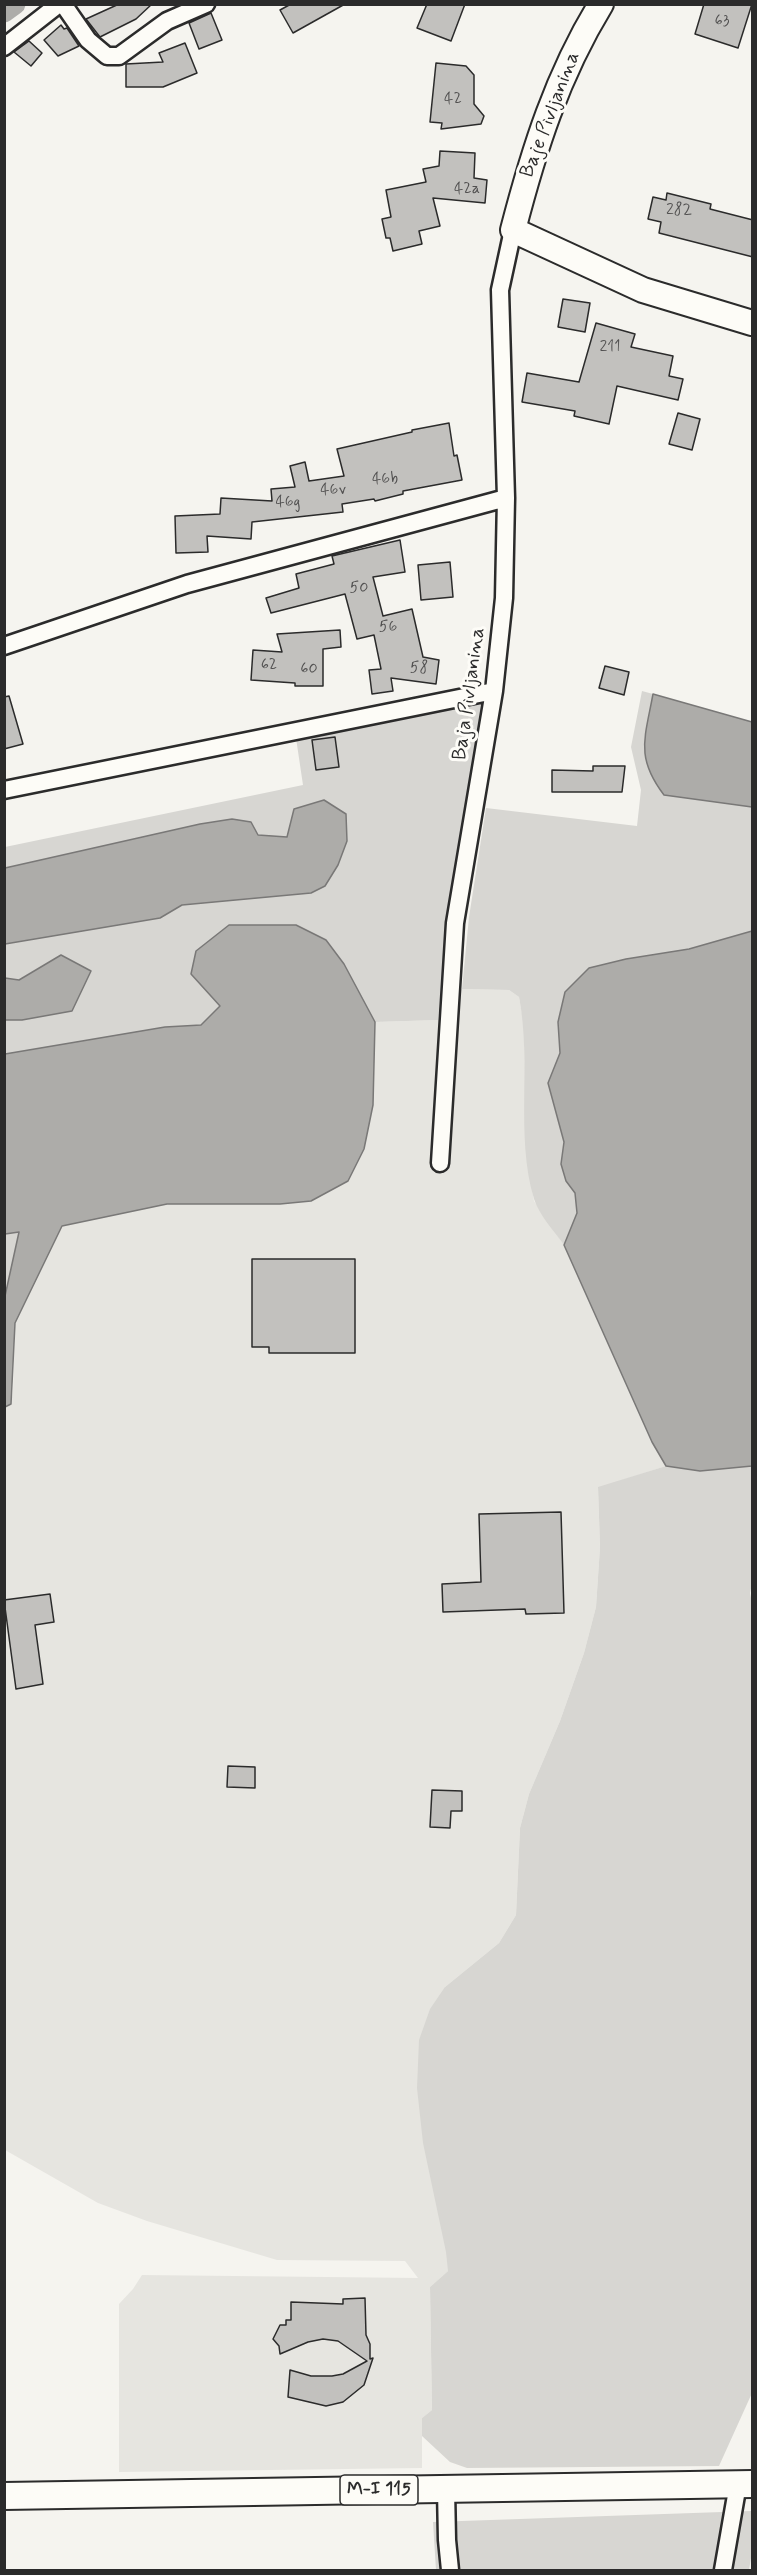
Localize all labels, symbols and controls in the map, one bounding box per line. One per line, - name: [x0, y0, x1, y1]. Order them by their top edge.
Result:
- house number: 63: [715, 12, 729, 32]
- street label: Baje Pivljanina: [516, 49, 586, 181]
- house number: 42: [444, 90, 462, 110]
- house number: 42a: [454, 180, 480, 200]
- house number: 282: [666, 201, 692, 221]
- house number: 211: [600, 338, 620, 358]
- house number: 46b: [372, 470, 398, 490]
- house number: 46v: [320, 481, 346, 501]
- house number: 46g: [275, 493, 301, 513]
- house number: 50: [350, 579, 368, 599]
- house number: 56: [379, 618, 397, 638]
- street label: Baja Pivljanina: [449, 626, 491, 762]
- house number: 62: [261, 656, 277, 676]
- house number: 58: [410, 659, 428, 679]
- house number: 60: [300, 660, 318, 680]
- road number: M-I 115: [340, 2475, 418, 2505]

